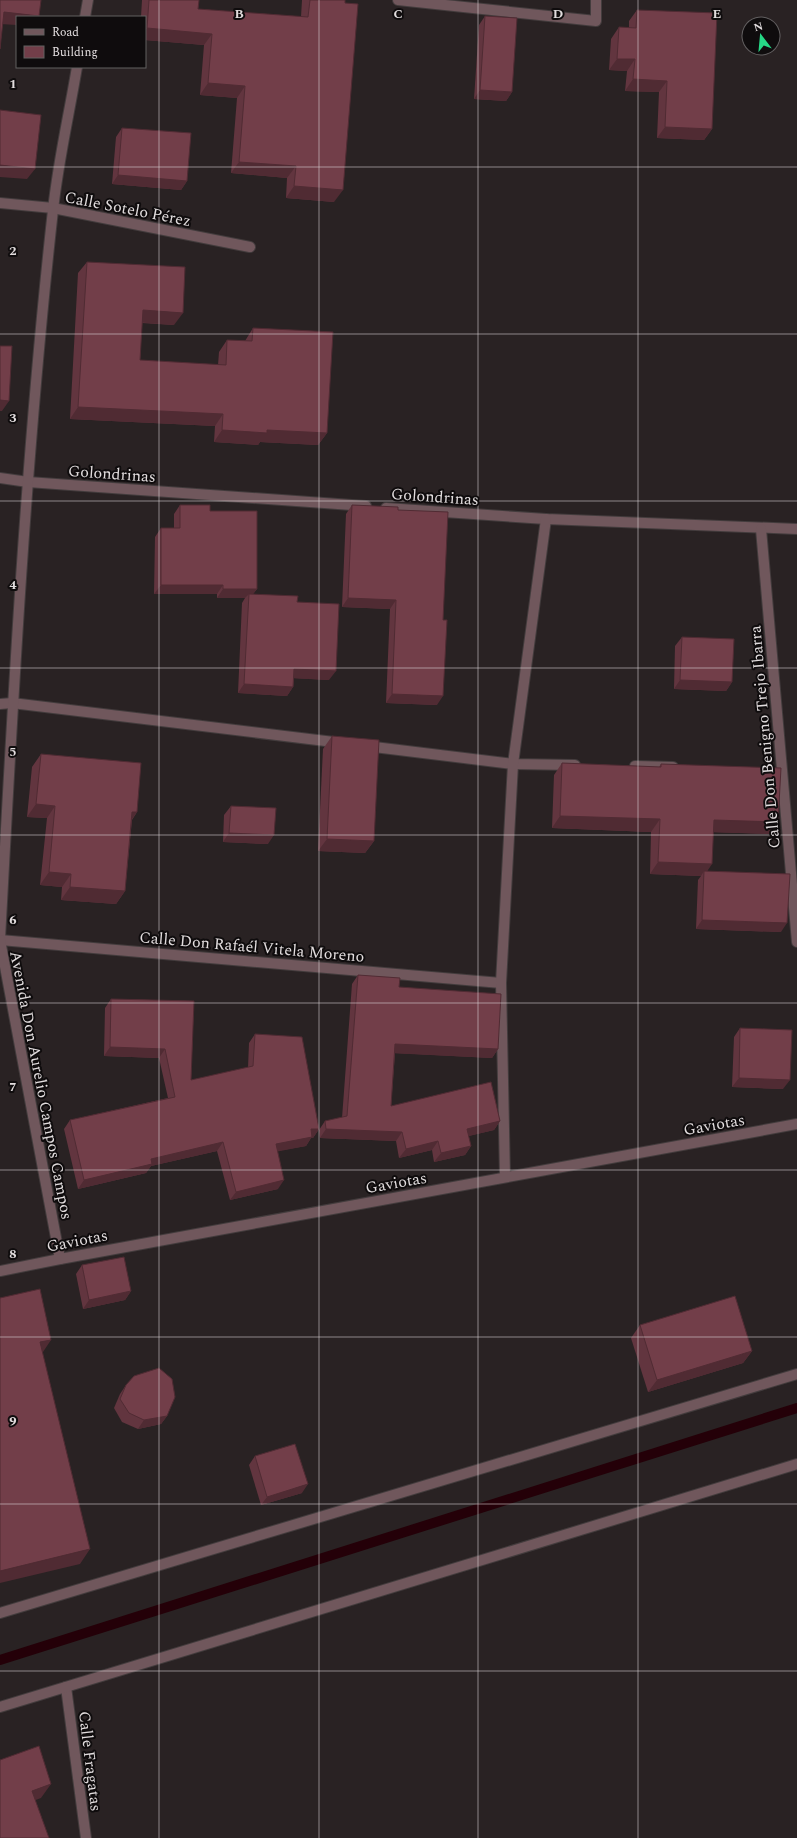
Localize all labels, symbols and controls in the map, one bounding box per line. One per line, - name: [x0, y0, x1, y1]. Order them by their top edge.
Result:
- text: B: [234, 4, 244, 24]
- text: C: [393, 4, 403, 24]
- text: D: [553, 4, 563, 24]
- text: E: [713, 4, 722, 24]
- legend: [16, 16, 146, 68]
- north arrow: [741, 16, 781, 56]
- text: N: [752, 17, 765, 36]
- text: Road: [52, 23, 79, 42]
- text: Building: [52, 43, 98, 62]
- text: 1: [9, 74, 17, 94]
- street label: Calle Sotelo Pérez: [63, 185, 193, 233]
- text: 2: [9, 241, 17, 261]
- text: 3: [9, 408, 17, 428]
- street label: Golondrinas: [67, 459, 157, 489]
- street label: Golondrinas: [390, 482, 480, 512]
- text: 4: [9, 575, 17, 595]
- street label: Calle Don Benigno Trejo Ibarra: [743, 624, 787, 849]
- text: 5: [9, 742, 17, 762]
- text: 6: [9, 910, 17, 930]
- street label: Calle Don Rafaél Vitela Moreno: [138, 925, 365, 969]
- street label: Avenida Don Aurelio Campos Campos: [3, 949, 79, 1222]
- text: 7: [9, 1077, 17, 1097]
- street label: Gaviotas: [682, 1108, 747, 1142]
- street label: Gaviotas: [364, 1166, 429, 1200]
- street label: Gaviotas: [45, 1223, 110, 1259]
- text: 8: [9, 1244, 17, 1264]
- text: 9: [9, 1411, 17, 1431]
- street label: Calle Fragatas: [72, 1710, 108, 1813]

